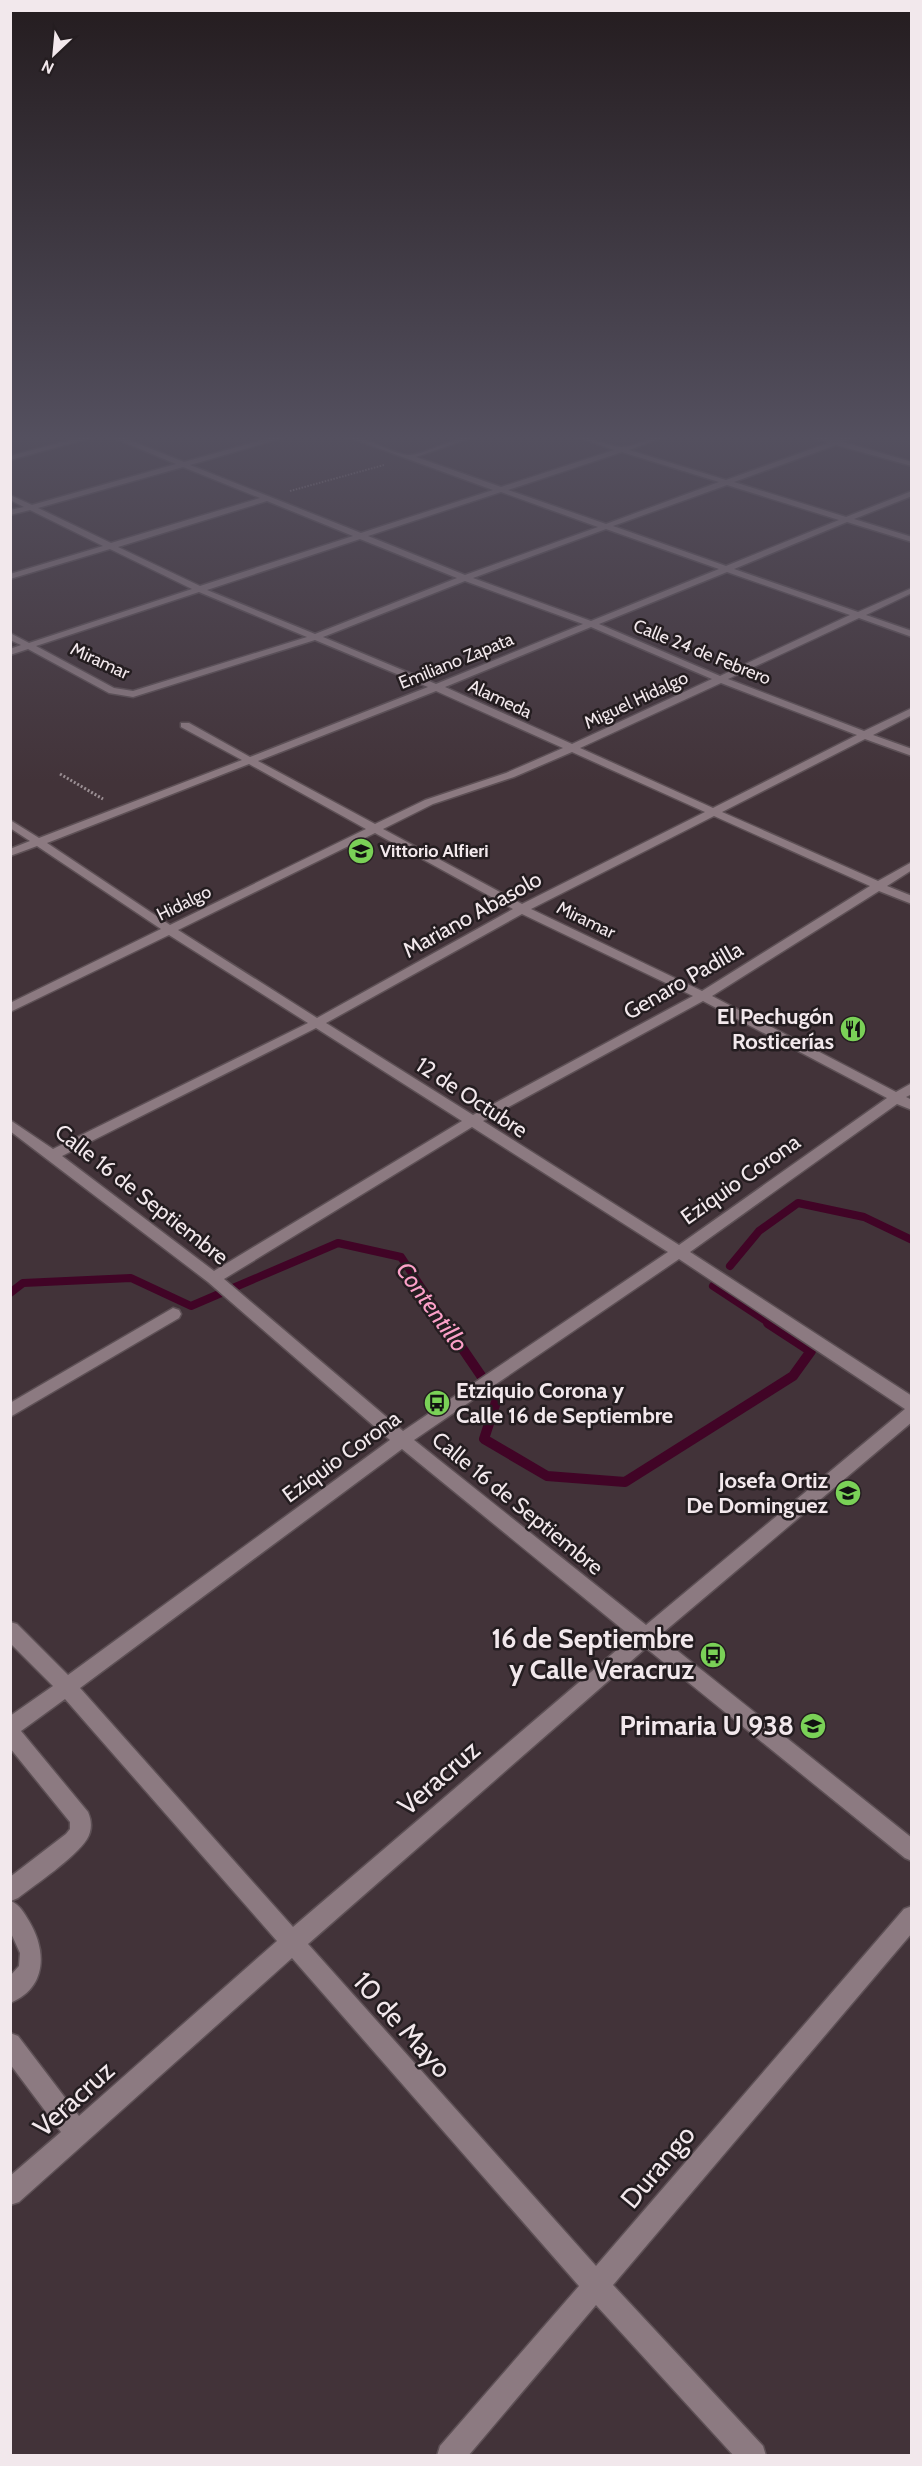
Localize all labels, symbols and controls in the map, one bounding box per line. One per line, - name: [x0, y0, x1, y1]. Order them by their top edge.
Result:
- north arrow: [24, 24, 84, 84]
- text: N: [38, 56, 57, 78]
- street label: Calle 24 de Febrero: [630, 614, 774, 690]
- street label: Emiliano Zapata: [395, 628, 517, 694]
- street label: Miramar: [67, 638, 133, 684]
- street label: Miguel Hidalgo: [580, 666, 692, 734]
- street label: Alameda: [465, 675, 536, 723]
- school or university icon: Vittorio Alfieri: [346, 836, 376, 866]
- place label: Vittorio Alfieri: [380, 840, 489, 862]
- street label: Mariano Abasolo: [398, 865, 546, 964]
- street label: Hidalgo: [153, 880, 215, 926]
- street label: Miramar: [553, 896, 619, 944]
- street label: Genaro Padilla: [619, 935, 748, 1025]
- place label: El Pechugón Rosticerías: [717, 1003, 834, 1055]
- restaurant icon: El Pechugón Rosticerías: [838, 1014, 868, 1044]
- street label: 12 de Octubre: [411, 1051, 533, 1144]
- street label: Calle 16 de Septiembre: [50, 1118, 234, 1270]
- street label: Eziquio Corona: [675, 1128, 806, 1231]
- water label: Contentillo: [390, 1256, 475, 1357]
- place label: Etziquio Corona y Calle 16 de Septiembre: [456, 1377, 673, 1429]
- bus stop icon: Etziquio Corona y Calle 16 de Septiembre: [422, 1388, 452, 1418]
- street label: Eziquio Corona: [277, 1404, 406, 1508]
- street label: Calle 16 de Septiembre: [427, 1426, 609, 1581]
- place label: Josefa Ortiz De Dominguez: [686, 1467, 829, 1519]
- school or university icon: Josefa Ortiz De Dominguez: [833, 1478, 863, 1508]
- place label: 16 de Septiembre y Calle Veracruz: [491, 1622, 694, 1686]
- bus stop icon: 16 de Septiembre y Calle Veracruz: [698, 1640, 728, 1670]
- place label: Primaria U 938: [619, 1709, 794, 1742]
- school or university icon: Primaria U 938: [798, 1711, 828, 1741]
- street label: Veracruz: [391, 1733, 487, 1822]
- street label: 10 de Mayo: [346, 1965, 458, 2084]
- street label: Veracruz: [26, 2054, 121, 2144]
- street label: Durango: [613, 2118, 702, 2215]

